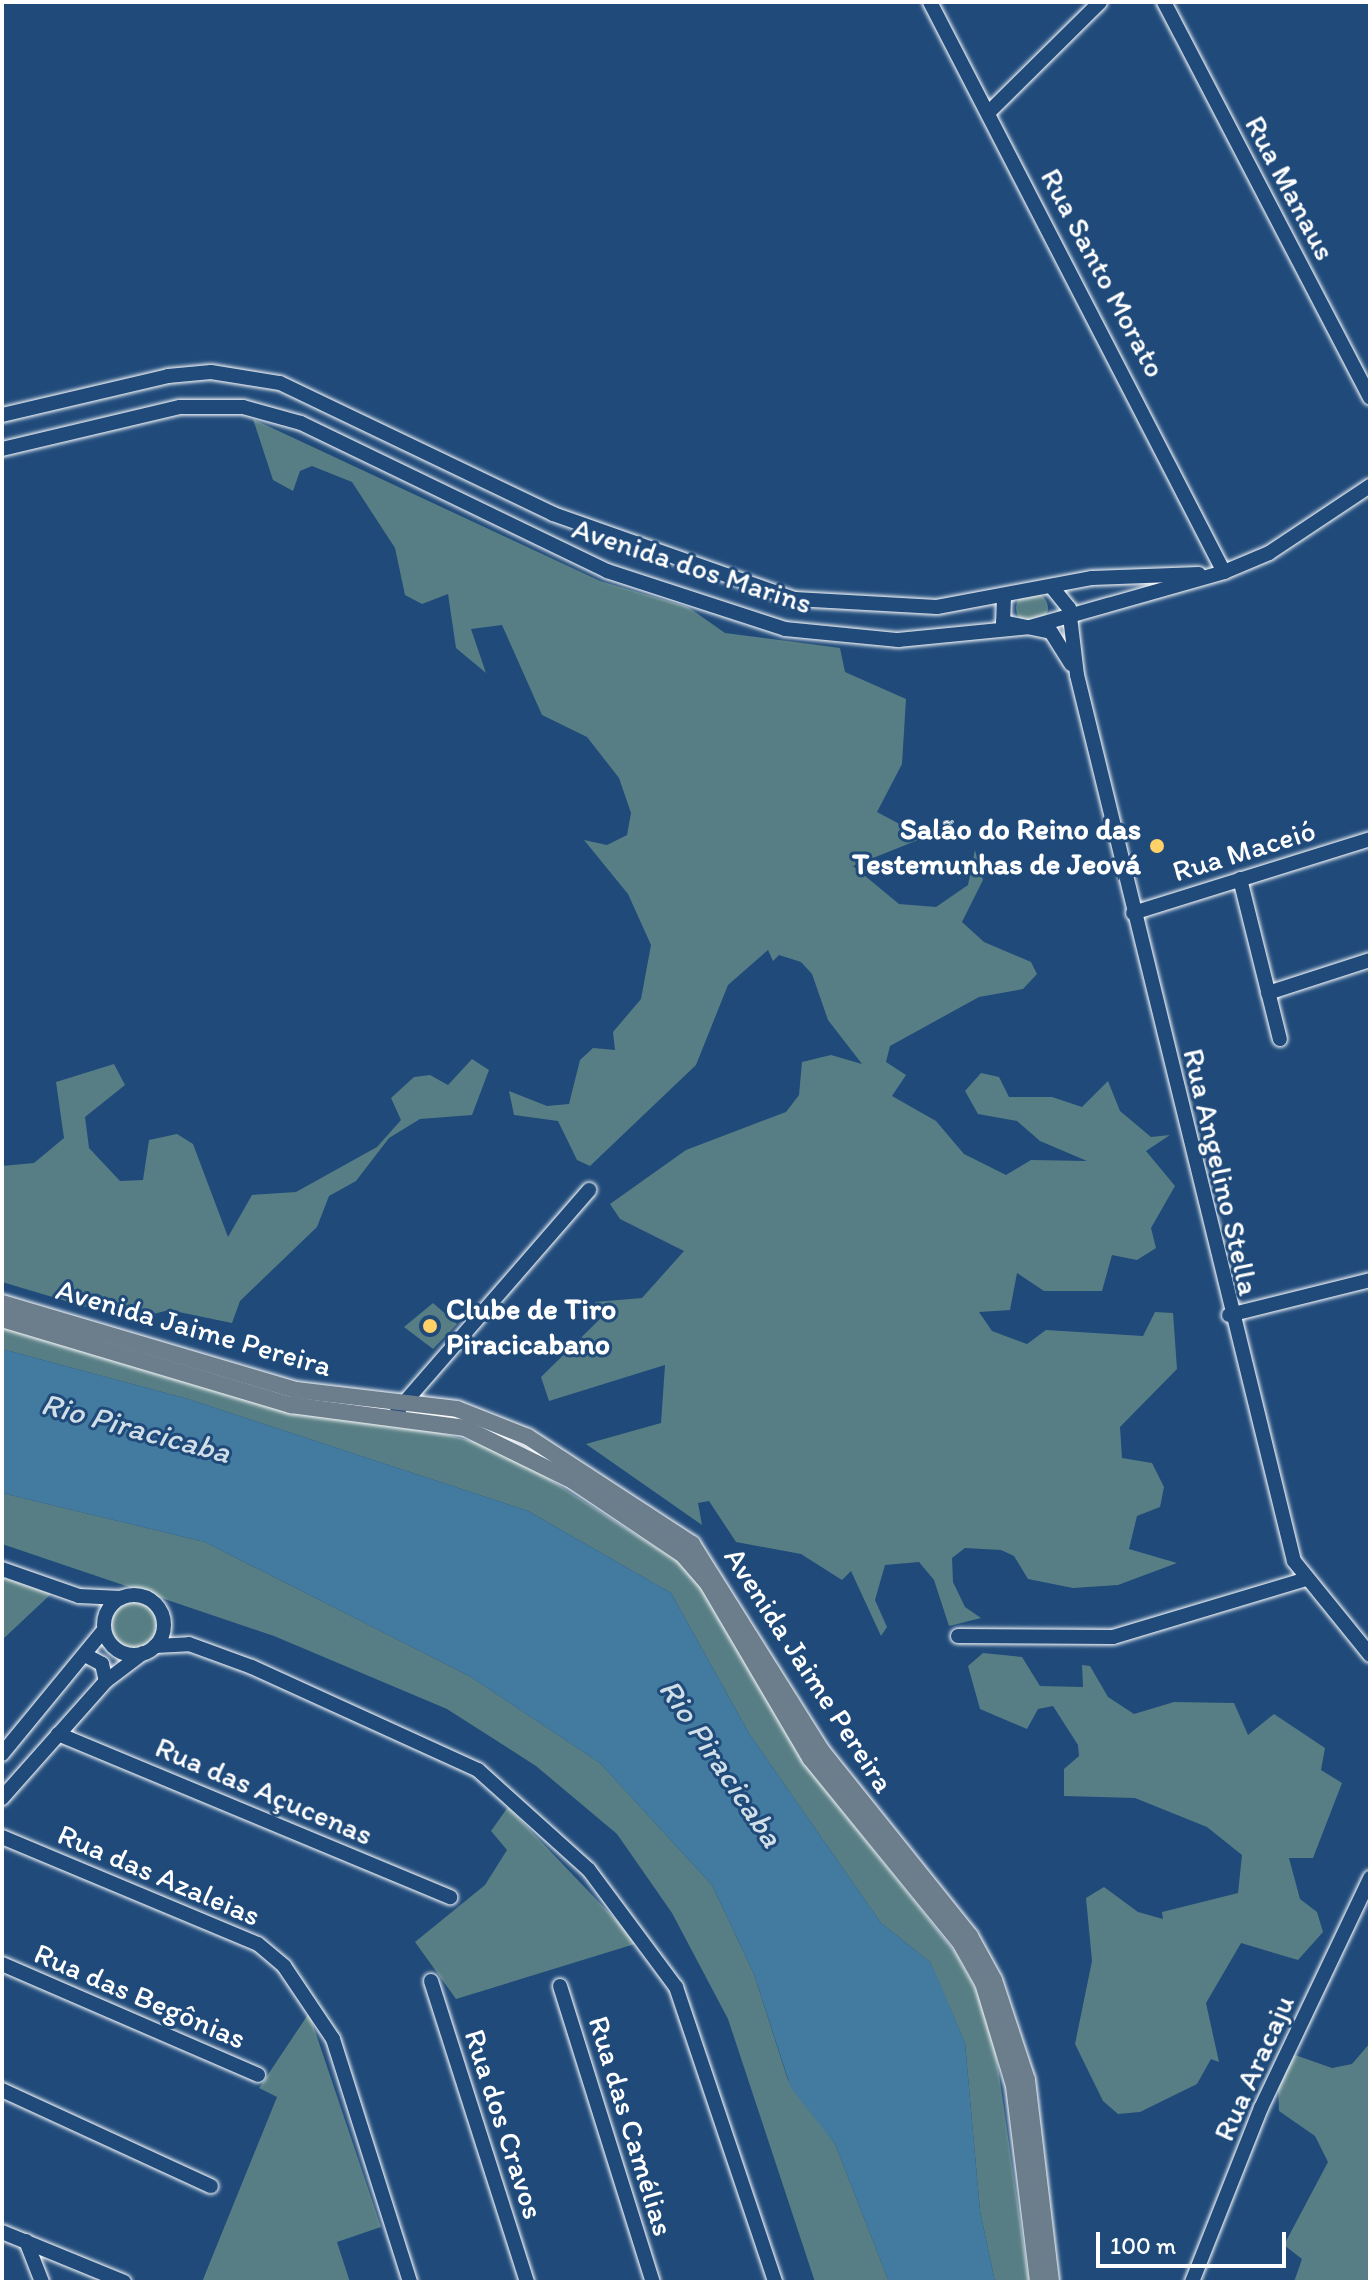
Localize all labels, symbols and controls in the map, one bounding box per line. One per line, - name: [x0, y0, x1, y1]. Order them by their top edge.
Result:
- street label: Rua Manaus: [1237, 110, 1343, 266]
- street label: Rua Santo Morato: [1033, 163, 1173, 383]
- street label: Avenida dos Marins: [568, 510, 816, 622]
- place label: Salão do Reino das Testemunhas de Jeová: [853, 811, 1141, 882]
- street label: Rua Maceió: [1169, 812, 1319, 890]
- marker: Salão do Reino das Testemunhas de Jeová: [1148, 837, 1166, 855]
- street label: Rua Angelino Stella: [1175, 1046, 1267, 1298]
- street label: Avenida Jaime Pereira: [52, 1272, 336, 1384]
- place label: Clube de Tiro Piracicabano: [446, 1291, 616, 1362]
- marker: Clube de Tiro Piracicabano: [421, 1317, 439, 1335]
- water label: Rio Piracicaba: [38, 1385, 234, 1471]
- street label: Avenida Jaime Pereira: [716, 1541, 902, 1799]
- water label: Rio Piracicaba: [651, 1672, 791, 1854]
- street label: Rua das Açucenas: [150, 1729, 378, 1853]
- street label: Rua das Azaleias: [52, 1816, 266, 1934]
- street label: Rua das Begônias: [29, 1935, 251, 2057]
- street label: Rua Aracaju: [1206, 1990, 1302, 2146]
- street label: Rua das Camélias: [580, 2012, 682, 2240]
- street label: Rua dos Cravos: [456, 2025, 552, 2223]
- scale bar: [1100, 2216, 1290, 2266]
- text: 100 m: [1110, 2231, 1176, 2260]

